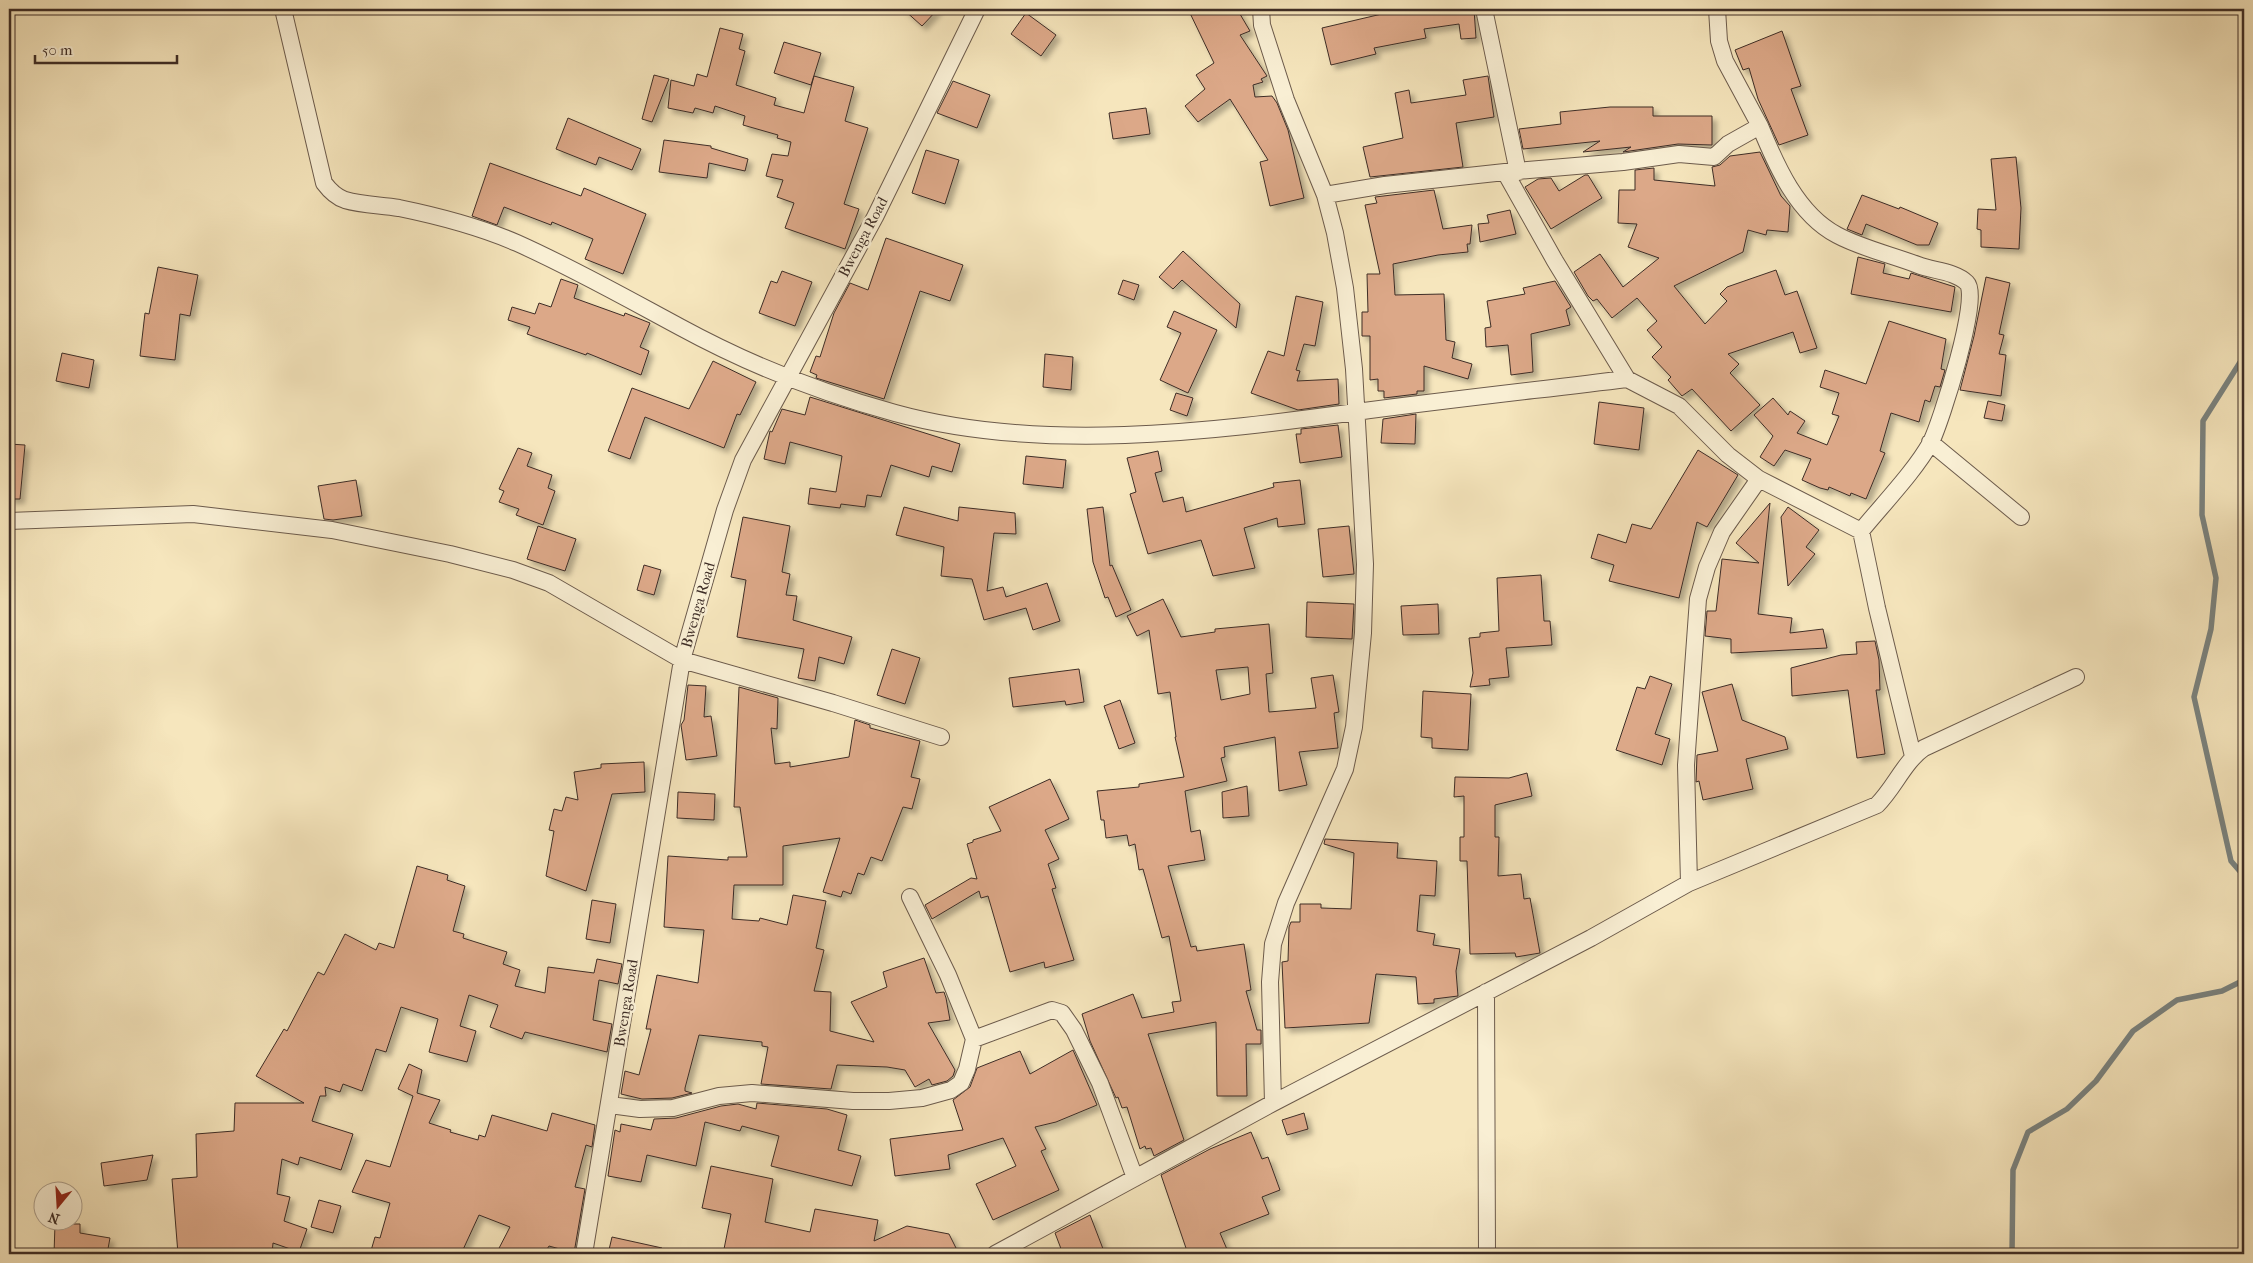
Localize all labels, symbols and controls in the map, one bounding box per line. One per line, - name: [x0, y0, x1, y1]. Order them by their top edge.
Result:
- scale bar: [35, 32, 178, 64]
- text: 50 m: [42, 41, 73, 59]
- street label: Bwenga Road: [834, 193, 892, 280]
- street label: Bwenga Road: [677, 559, 719, 650]
- street label: Bwenga Road: [610, 957, 642, 1048]
- north arrow: [32, 1180, 82, 1230]
- text: N: [46, 1208, 62, 1228]

